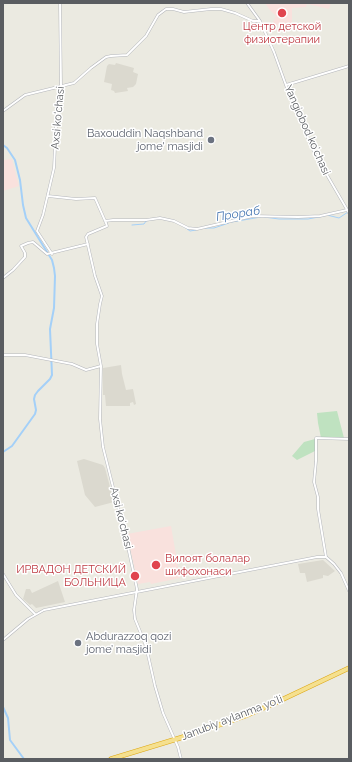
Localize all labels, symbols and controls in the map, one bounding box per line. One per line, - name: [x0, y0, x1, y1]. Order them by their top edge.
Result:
- marker: Центр детской физиотерапии: [276, 7, 288, 19]
- place label: Центр детской физиотерапии: [243, 20, 321, 46]
- street label: Yangiobod koʻchasi: [281, 83, 333, 177]
- street label: Axsi ko'chasi: [49, 86, 67, 150]
- place label: Baxouddin Naqshband jome' masjidi: [87, 127, 203, 153]
- marker: Baxouddin Naqshband jome' masjidi: [206, 135, 216, 145]
- water label: Прораб: [215, 203, 261, 225]
- street label: Axsi koʻchasi: [107, 486, 135, 550]
- place label: Вилоят болалар шифохонаси: [165, 552, 250, 578]
- marker: Вилоят болалар шифохонаси: [150, 559, 162, 571]
- place label: ИРВАДОН ДЕТСКИЙ БОЛЬНИЦА: [16, 563, 126, 589]
- marker: ИРВАДОН ДЕТСКИЙ БОЛЬНИЦА: [129, 570, 141, 582]
- place label: Abdurazzoq qozi jome’ masjidi: [86, 630, 171, 656]
- marker: Abdurazzoq qozi jome’ masjidi: [73, 638, 83, 648]
- street label: Janubiy aylanma yoʻli: [179, 693, 285, 743]

